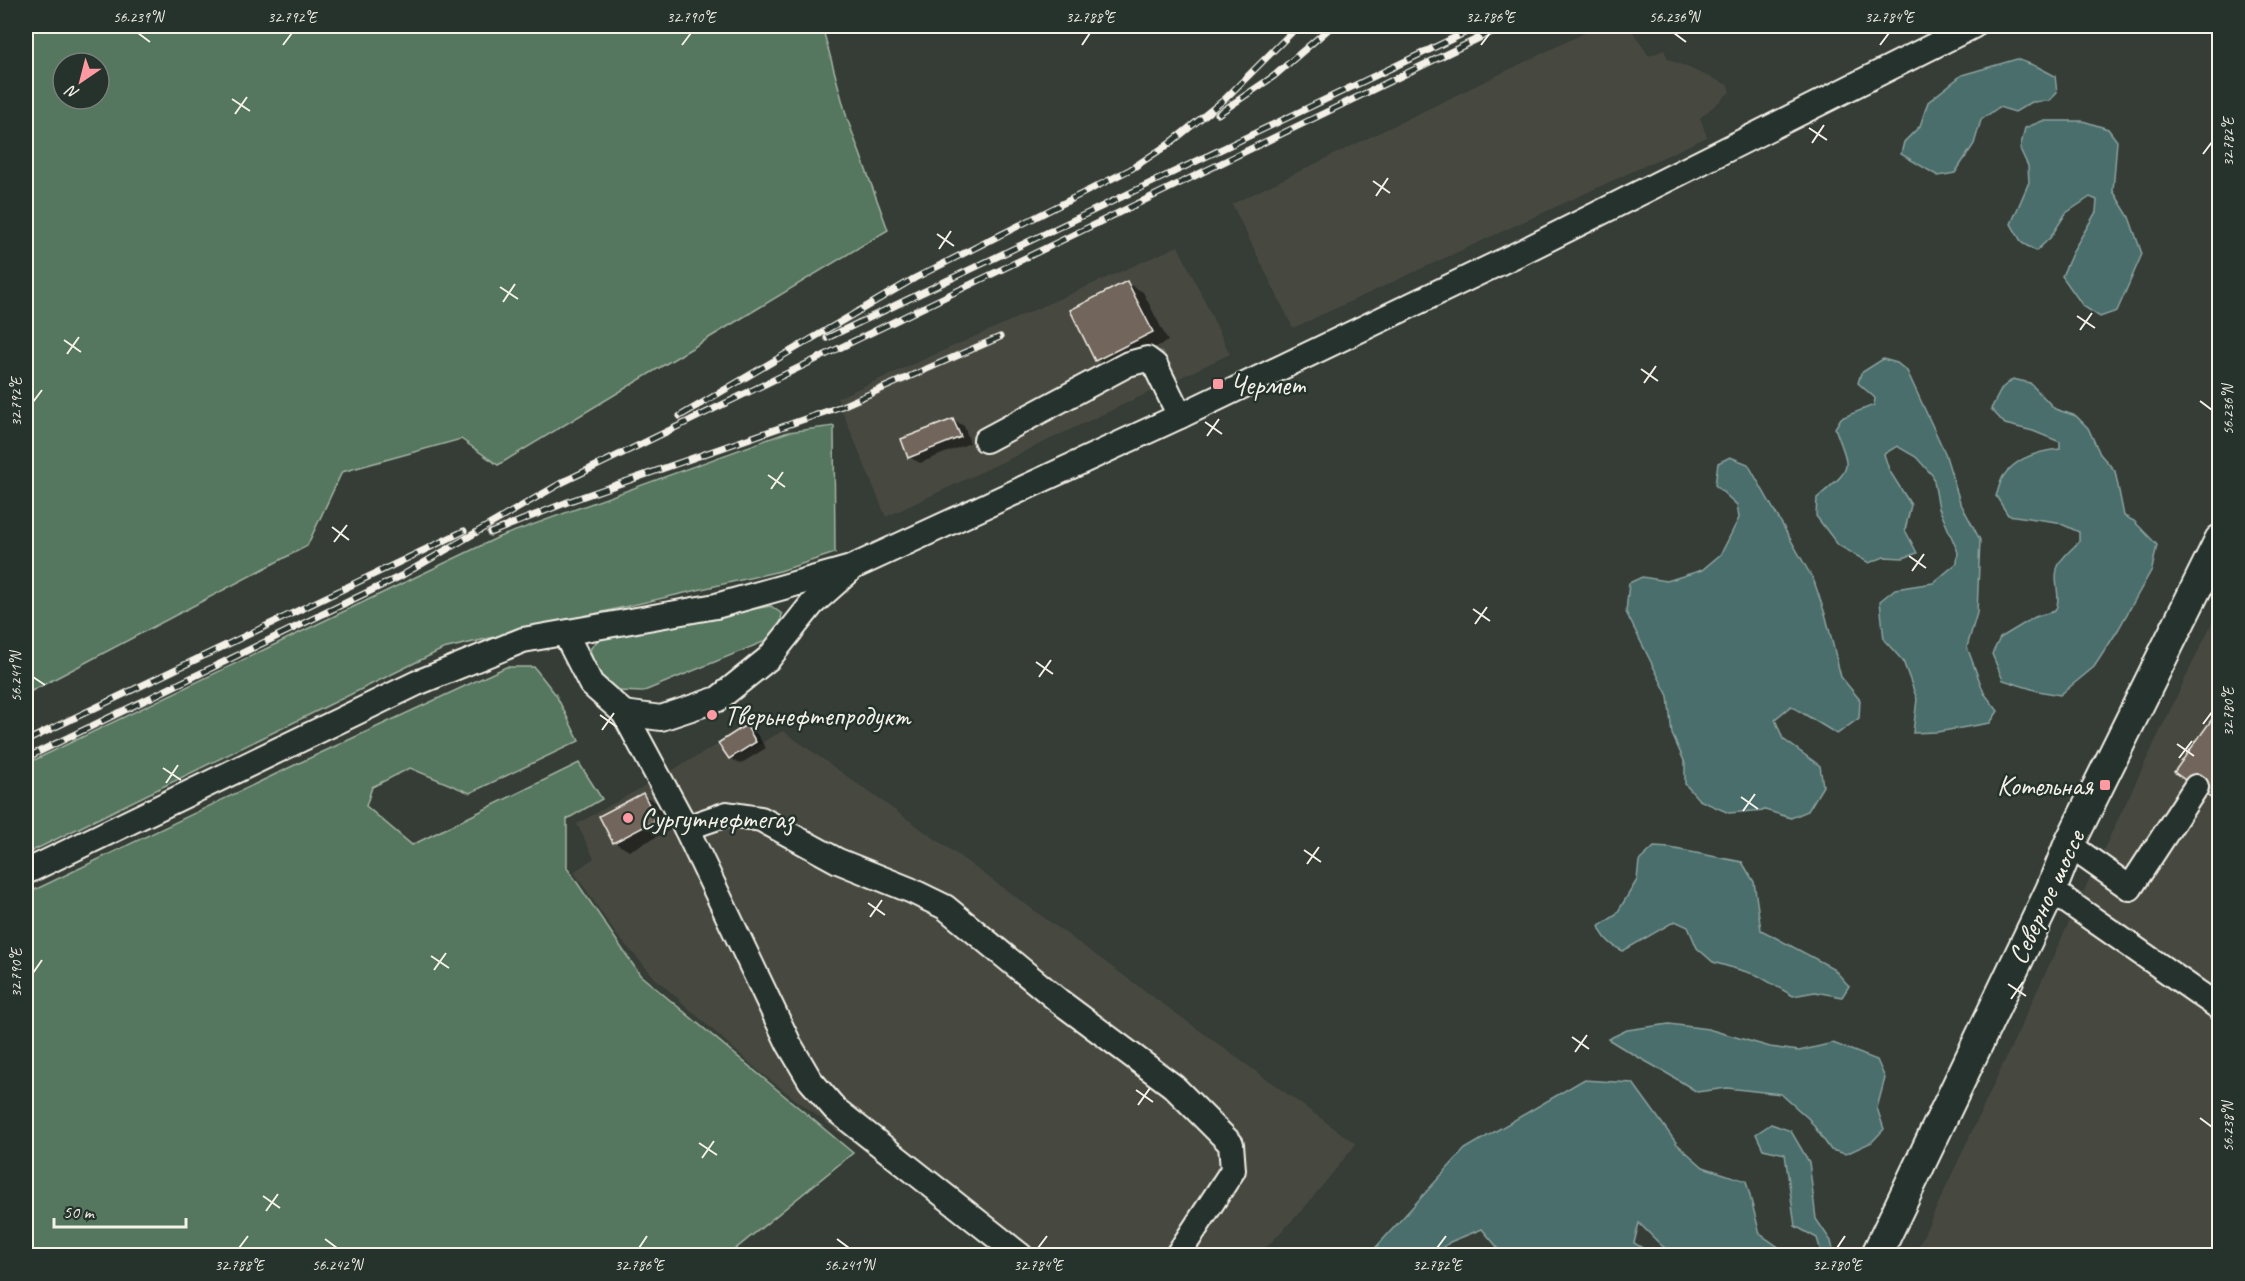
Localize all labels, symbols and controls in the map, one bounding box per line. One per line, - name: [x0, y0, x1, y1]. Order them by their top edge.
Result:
- text: 56.239°N: [113, 8, 166, 27]
- text: 32.792°E: [268, 8, 319, 27]
- text: 32.790°E: [667, 8, 718, 27]
- text: 32.788°E: [1066, 8, 1117, 27]
- text: 32.786°E: [1466, 8, 1517, 27]
- text: 56.236°N: [1649, 8, 1702, 27]
- text: 32.784°E: [1865, 8, 1916, 27]
- north arrow: [51, 51, 111, 111]
- text: N: [61, 80, 83, 104]
- text: 32.782°E: [2219, 115, 2238, 166]
- place label: Чермет: [1230, 367, 1307, 402]
- text: 32.792°E: [7, 375, 26, 426]
- marker: Чермет: [1211, 377, 1225, 391]
- text: 56.236°N: [2219, 382, 2238, 435]
- text: 56.241°N: [7, 649, 26, 702]
- text: 32.780°E: [2219, 685, 2238, 736]
- place label: Тверьнефтепродукт: [724, 698, 912, 733]
- marker: Тверьнефтепродукт: [705, 708, 719, 722]
- place label: Котельная: [1997, 768, 2094, 803]
- marker: Котельная: [2098, 778, 2112, 792]
- place label: Сургутнефтегаз: [640, 801, 796, 836]
- marker: Сургутнефтегаз: [621, 811, 635, 825]
- street label: Северное шоссе: [2000, 823, 2093, 970]
- text: 32.790°E: [7, 946, 26, 997]
- text: 56.238°N: [2219, 1099, 2238, 1152]
- scale bar: [54, 1191, 186, 1229]
- text: 50 m: [63, 1201, 96, 1223]
- text: 32.788°E: [215, 1256, 266, 1275]
- text: 56.242°N: [312, 1256, 365, 1275]
- text: 32.786°E: [615, 1256, 666, 1275]
- text: 56.241°N: [824, 1256, 877, 1275]
- text: 32.784°E: [1014, 1256, 1065, 1275]
- text: 32.782°E: [1413, 1256, 1464, 1275]
- text: 32.780°E: [1813, 1256, 1864, 1275]

